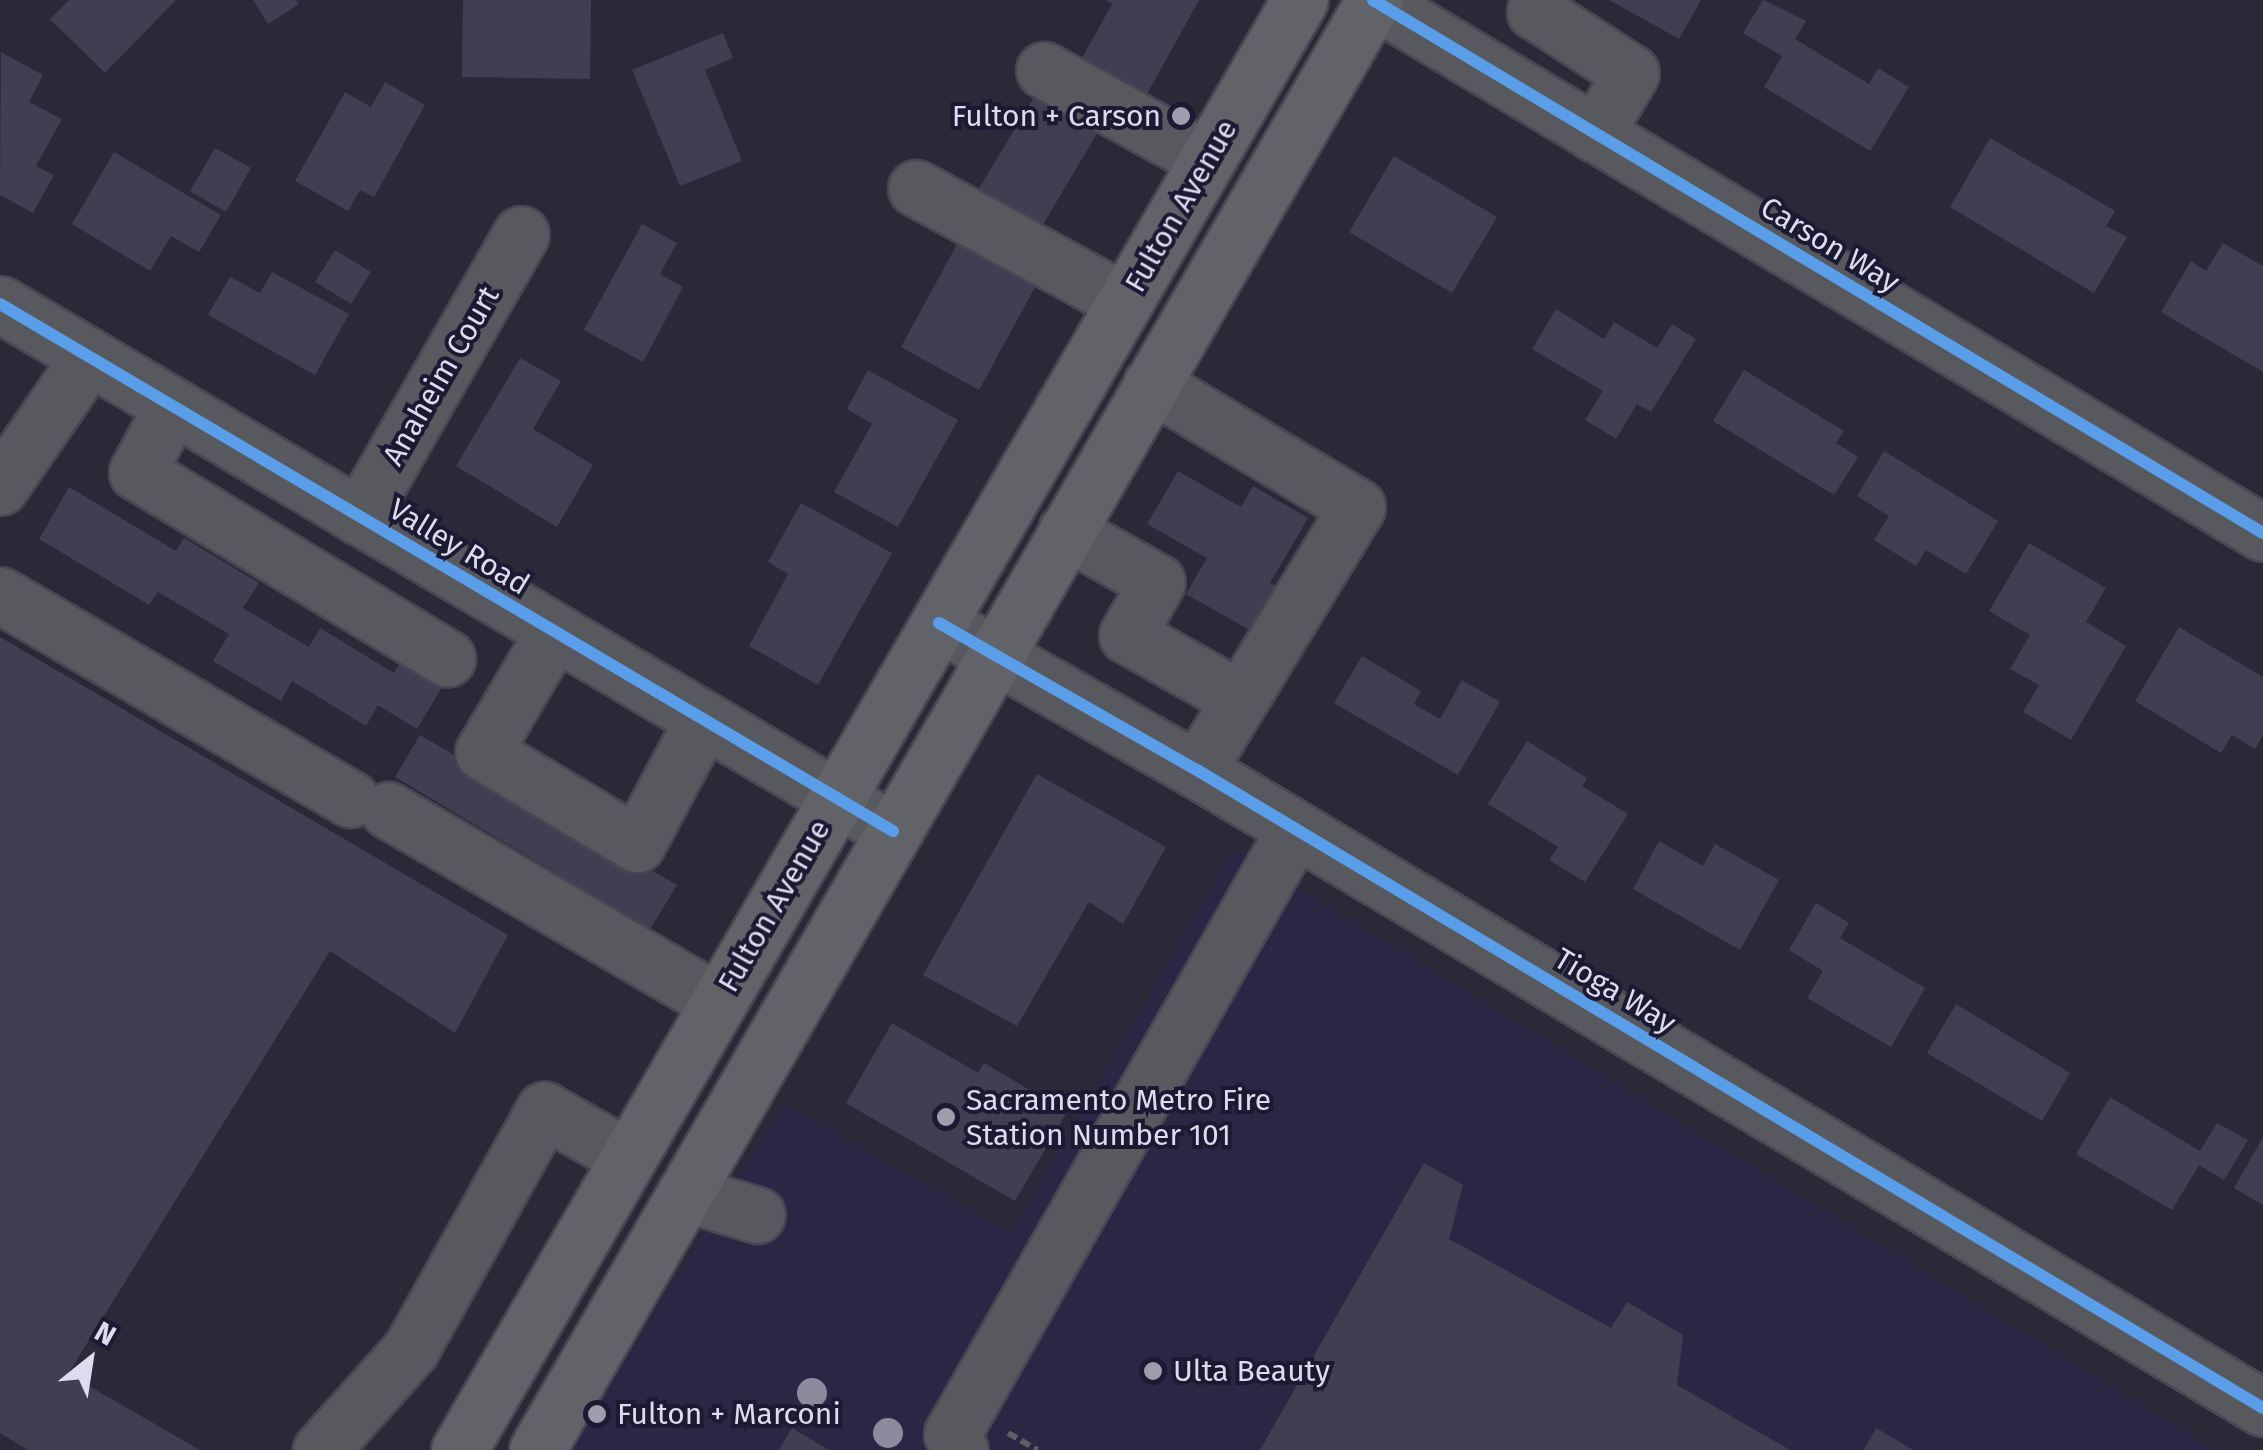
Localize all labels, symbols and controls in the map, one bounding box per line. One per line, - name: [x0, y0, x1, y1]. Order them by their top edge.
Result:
- place label: Fulton + Carson: [952, 98, 1161, 134]
- marker: Fulton + Carson: [1170, 105, 1192, 127]
- street label: Fulton Avenue: [1117, 113, 1245, 299]
- street label: Carson Way: [1754, 190, 1906, 300]
- street label: Anaheim Court: [375, 280, 507, 472]
- street label: Valley Road: [382, 491, 536, 603]
- street label: Fulton Avenue: [710, 813, 838, 999]
- street label: Tioga Way: [1548, 941, 1682, 1041]
- place label: Sacramento Metro Fire Station Number 101: [966, 1082, 1271, 1152]
- marker: Sacramento Metro Fire Station Number 101: [935, 1106, 957, 1128]
- north arrow: [40, 1310, 140, 1410]
- text: N: [89, 1315, 122, 1353]
- place label: Ulta Beauty: [1173, 1353, 1330, 1389]
- marker: Ulta Beauty: [1142, 1360, 1164, 1382]
- place label: Fulton + Marconi: [617, 1396, 841, 1432]
- marker: Fulton + Marconi: [586, 1403, 608, 1425]

